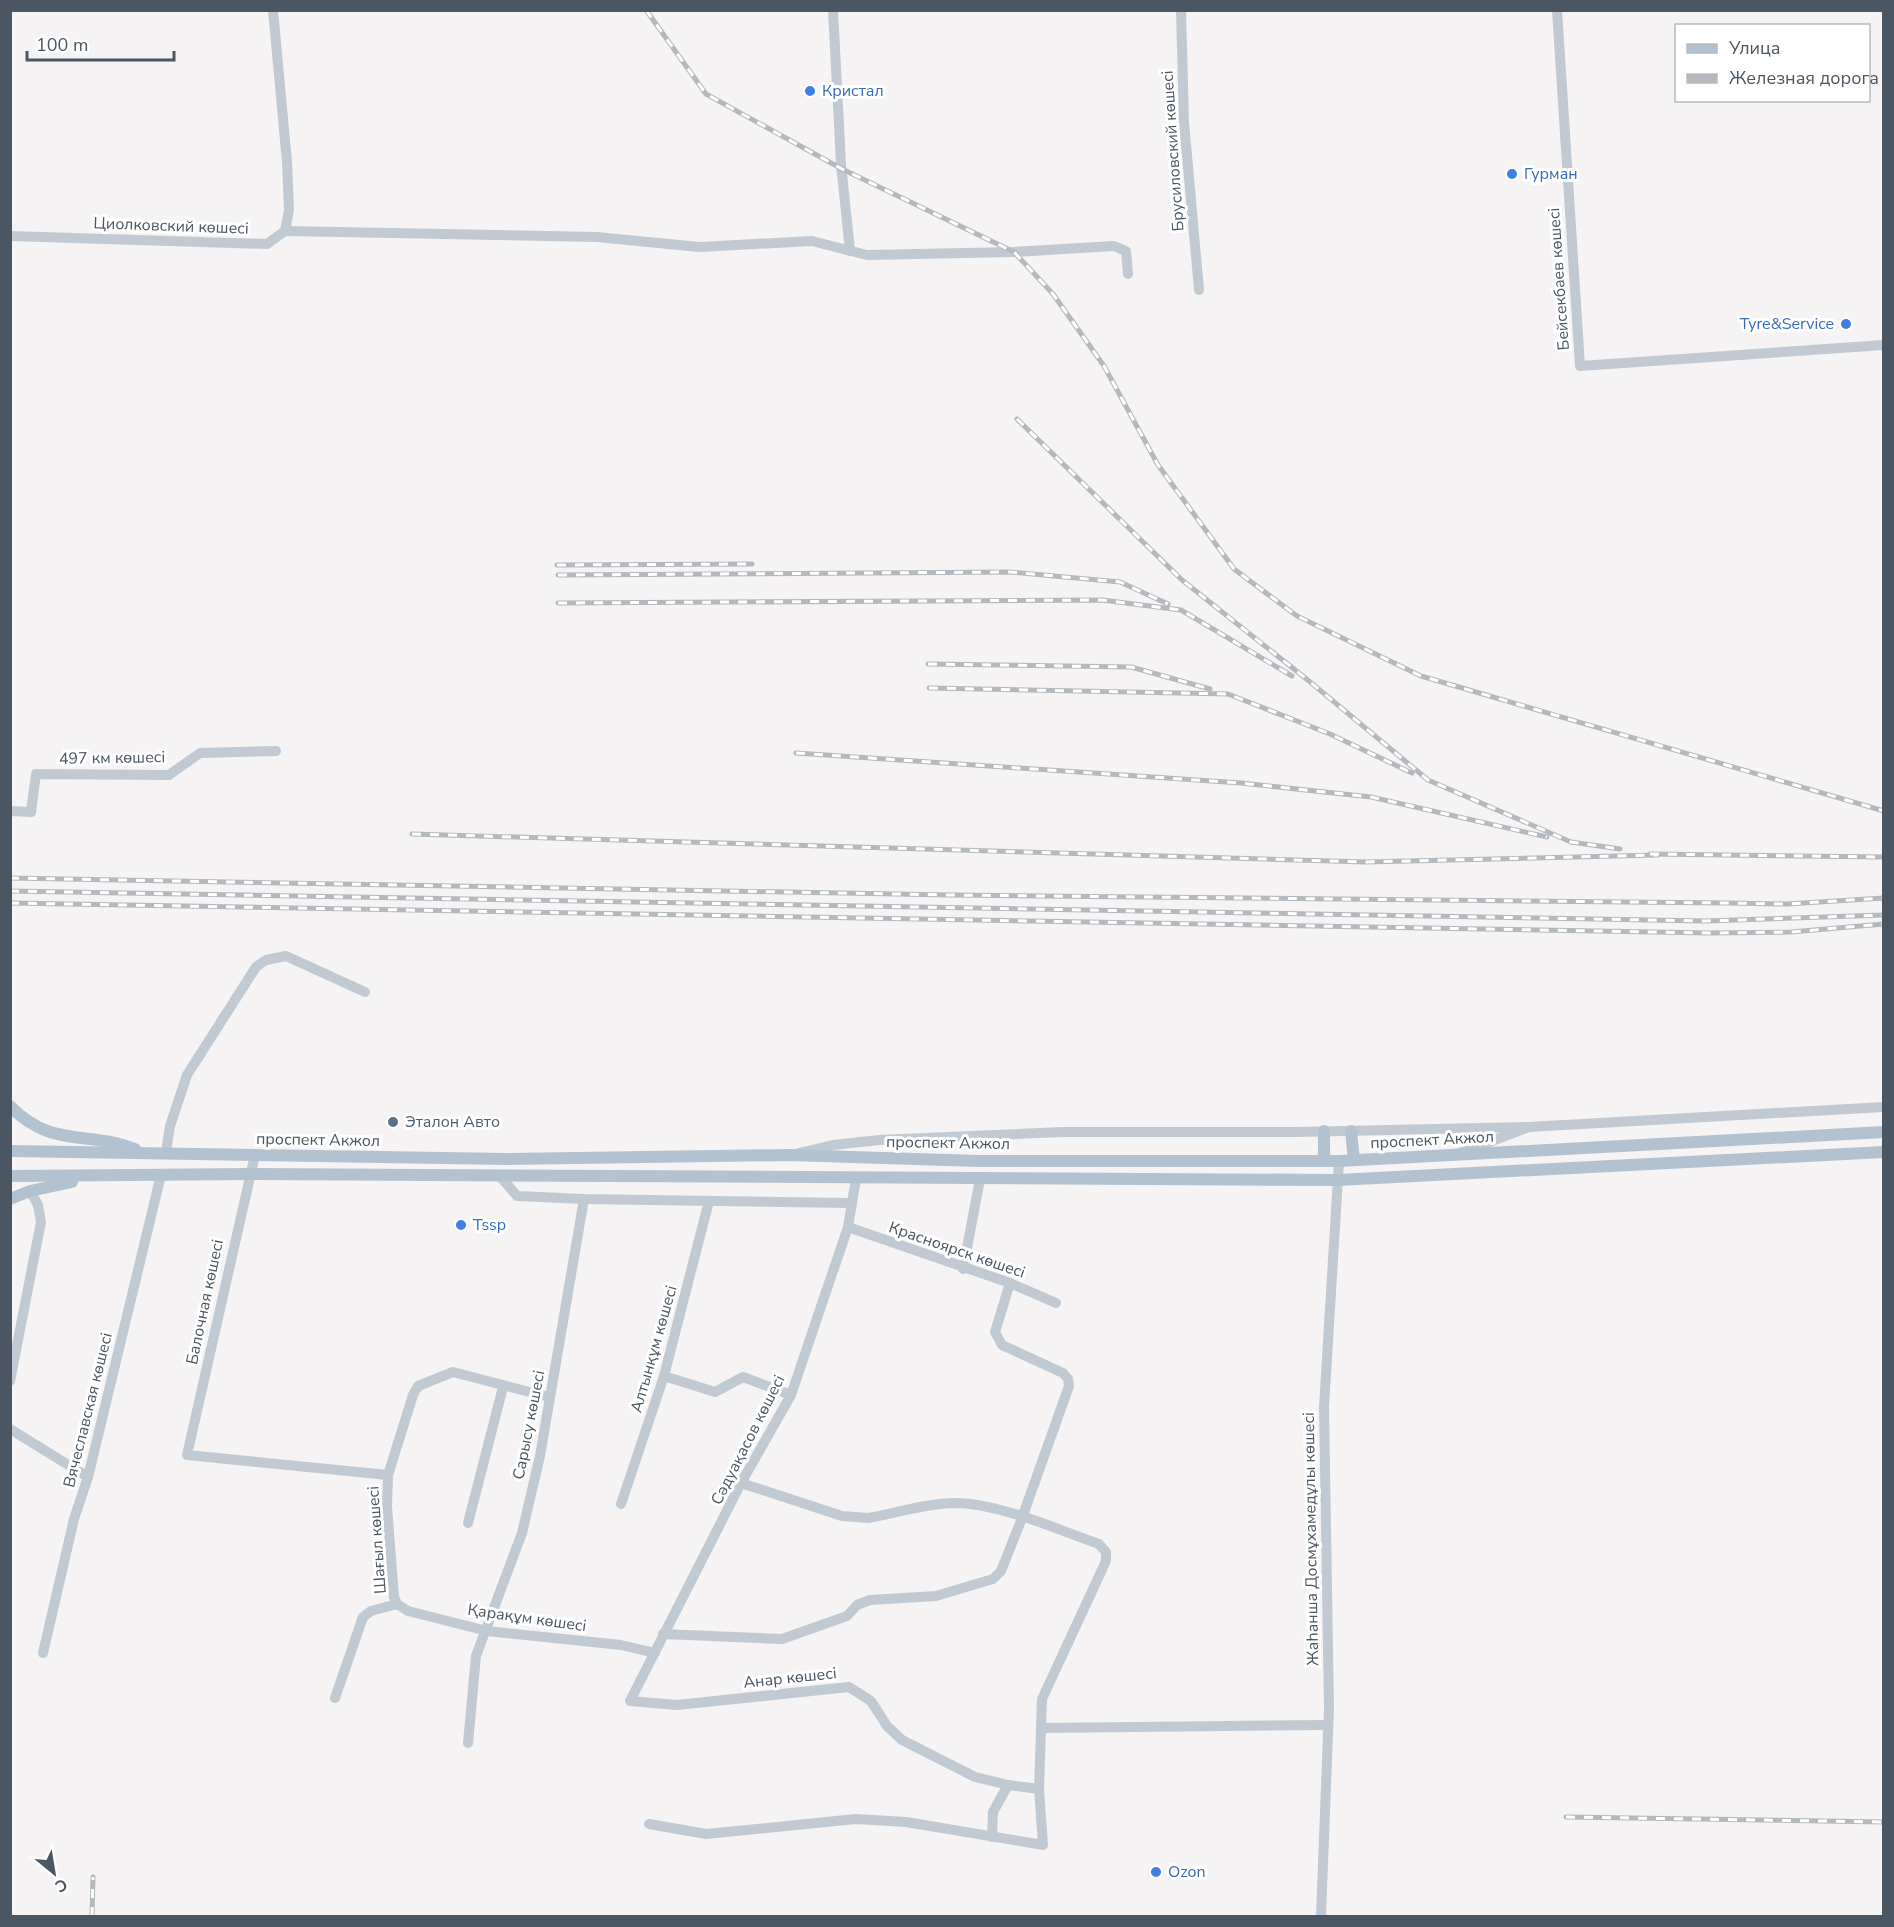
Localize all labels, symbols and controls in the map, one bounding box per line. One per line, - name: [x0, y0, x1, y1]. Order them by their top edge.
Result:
- scale bar: [27, 24, 174, 62]
- legend: [1675, 24, 1870, 102]
- text: 100 m: [36, 33, 88, 57]
- text: Улица: [1728, 36, 1780, 60]
- text: Железная дорога: [1729, 66, 1879, 90]
- street label: Брусиловский көшесі: [1156, 70, 1190, 232]
- place label: Кристал: [822, 80, 884, 102]
- marker: Кристал: [803, 84, 817, 98]
- place label: Гурман: [1524, 163, 1578, 185]
- marker: Гурман: [1505, 167, 1519, 181]
- street label: Бейсекбаев көшесі: [1543, 207, 1575, 351]
- street label: Циолковский көшесі: [93, 212, 249, 240]
- place label: Tyre&Service: [1740, 313, 1834, 335]
- marker: Tyre&Service: [1839, 317, 1853, 331]
- street label: 497 км көшесі: [59, 746, 165, 770]
- place label: Эталон Авто: [405, 1111, 500, 1133]
- marker: Эталон Авто: [386, 1115, 400, 1129]
- street label: проспект Акжол: [1370, 1126, 1494, 1154]
- street label: проспект Акжол: [256, 1128, 380, 1152]
- street label: проспект Акжол: [886, 1131, 1010, 1155]
- place label: Tssp: [473, 1214, 506, 1236]
- street label: Красноярск көшесі: [886, 1216, 1028, 1284]
- marker: Tssp: [454, 1218, 468, 1232]
- street label: Балочная көшесі: [181, 1237, 229, 1367]
- street label: Алтынқұм көшесі: [625, 1283, 683, 1415]
- street label: Вячеславская көшесі: [58, 1330, 118, 1490]
- street label: Сарысу көшесі: [508, 1368, 550, 1482]
- street label: Сәдуақасов көшесі: [706, 1371, 790, 1509]
- street label: Жаһанша Досмұхамедұлы көшесі: [1298, 1412, 1324, 1666]
- street label: Шағыл көшесі: [362, 1485, 392, 1595]
- street label: Қарақұм көшесі: [466, 1599, 588, 1637]
- street label: Анар көшесі: [742, 1662, 838, 1694]
- north arrow: [24, 1843, 84, 1903]
- place label: Ozon: [1168, 1861, 1206, 1883]
- marker: Ozon: [1149, 1865, 1163, 1879]
- text: С: [51, 1873, 71, 1897]

